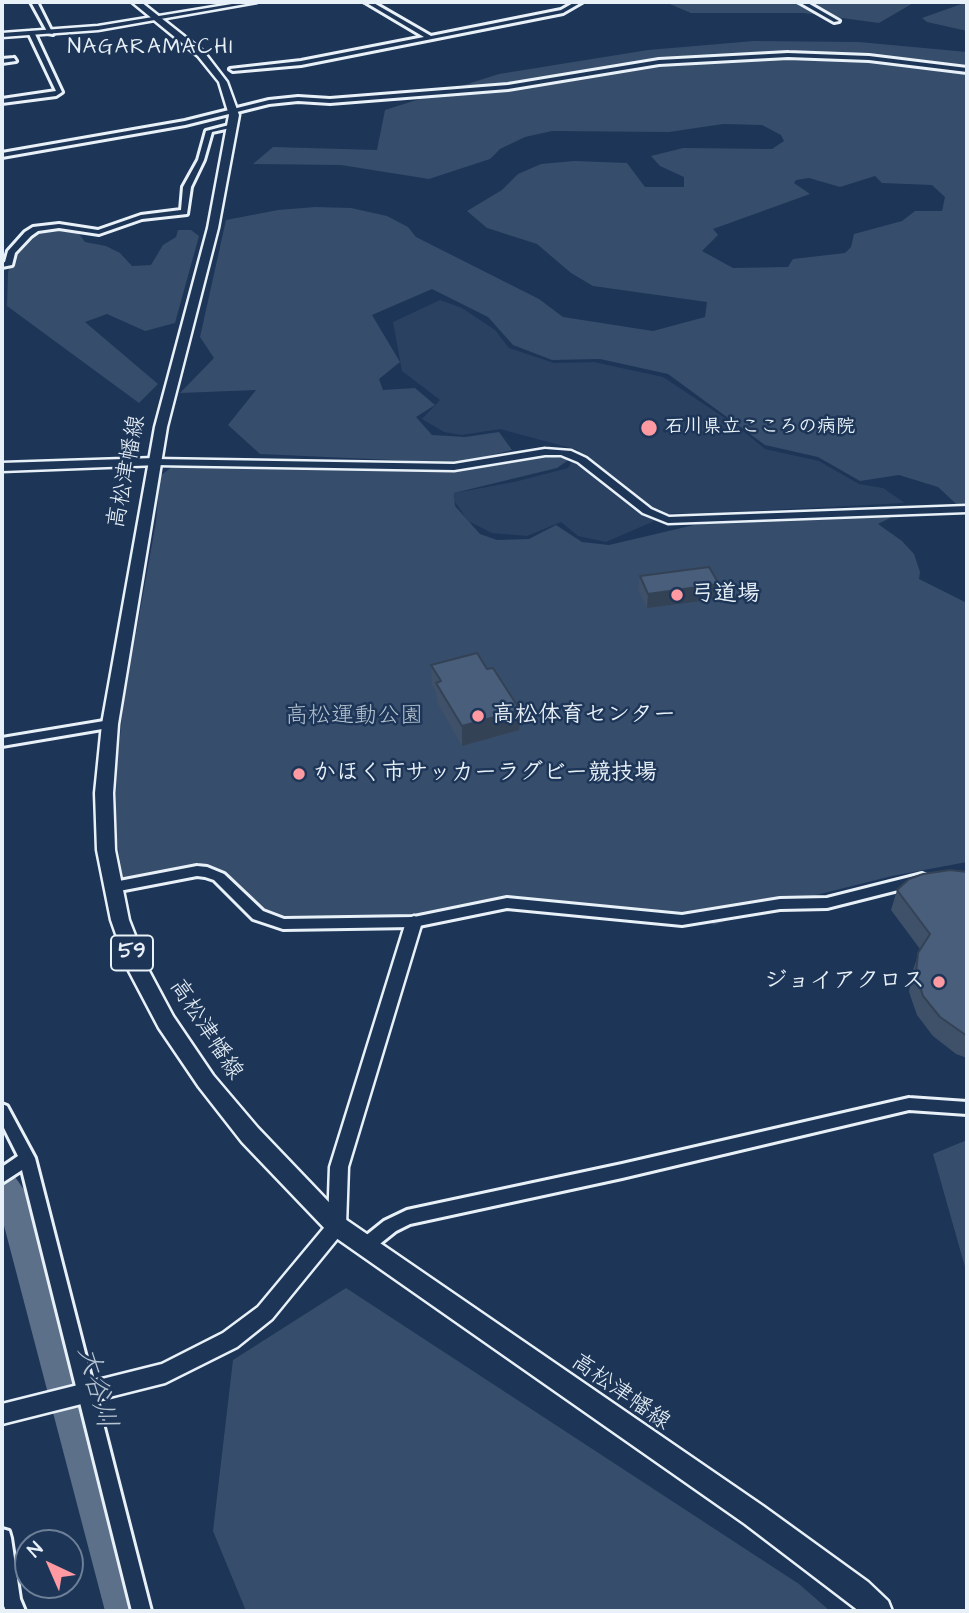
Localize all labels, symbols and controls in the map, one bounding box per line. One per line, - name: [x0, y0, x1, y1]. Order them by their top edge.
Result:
- district label: NAGARAMACHI: [69, 36, 233, 62]
- street label: 高松津幡線: [103, 413, 153, 531]
- place label: 石川県立こころの病院: [665, 417, 855, 439]
- marker: 石川県立こころの病院: [639, 418, 659, 438]
- place label: 弓道場: [691, 581, 760, 609]
- marker: 弓道場: [669, 587, 685, 603]
- place label: 高松体育センター: [492, 702, 676, 730]
- park label: 高松運動公園: [285, 703, 423, 731]
- marker: 高松体育センター: [470, 708, 486, 724]
- place label: かほく市サッカーラグビー競技場: [313, 760, 657, 788]
- marker: かほく市サッカーラグビー競技場: [291, 766, 307, 782]
- road number: 59: [111, 936, 153, 970]
- place label: ジョイアクロス: [764, 968, 925, 996]
- street label: 高松津幡線: [162, 974, 248, 1086]
- marker: ジョイアクロス: [931, 974, 947, 990]
- water label: 大谷川: [68, 1343, 122, 1433]
- street label: 高松津幡線: [565, 1349, 675, 1437]
- north arrow: [14, 1529, 84, 1599]
- text: N: [22, 1536, 49, 1564]

